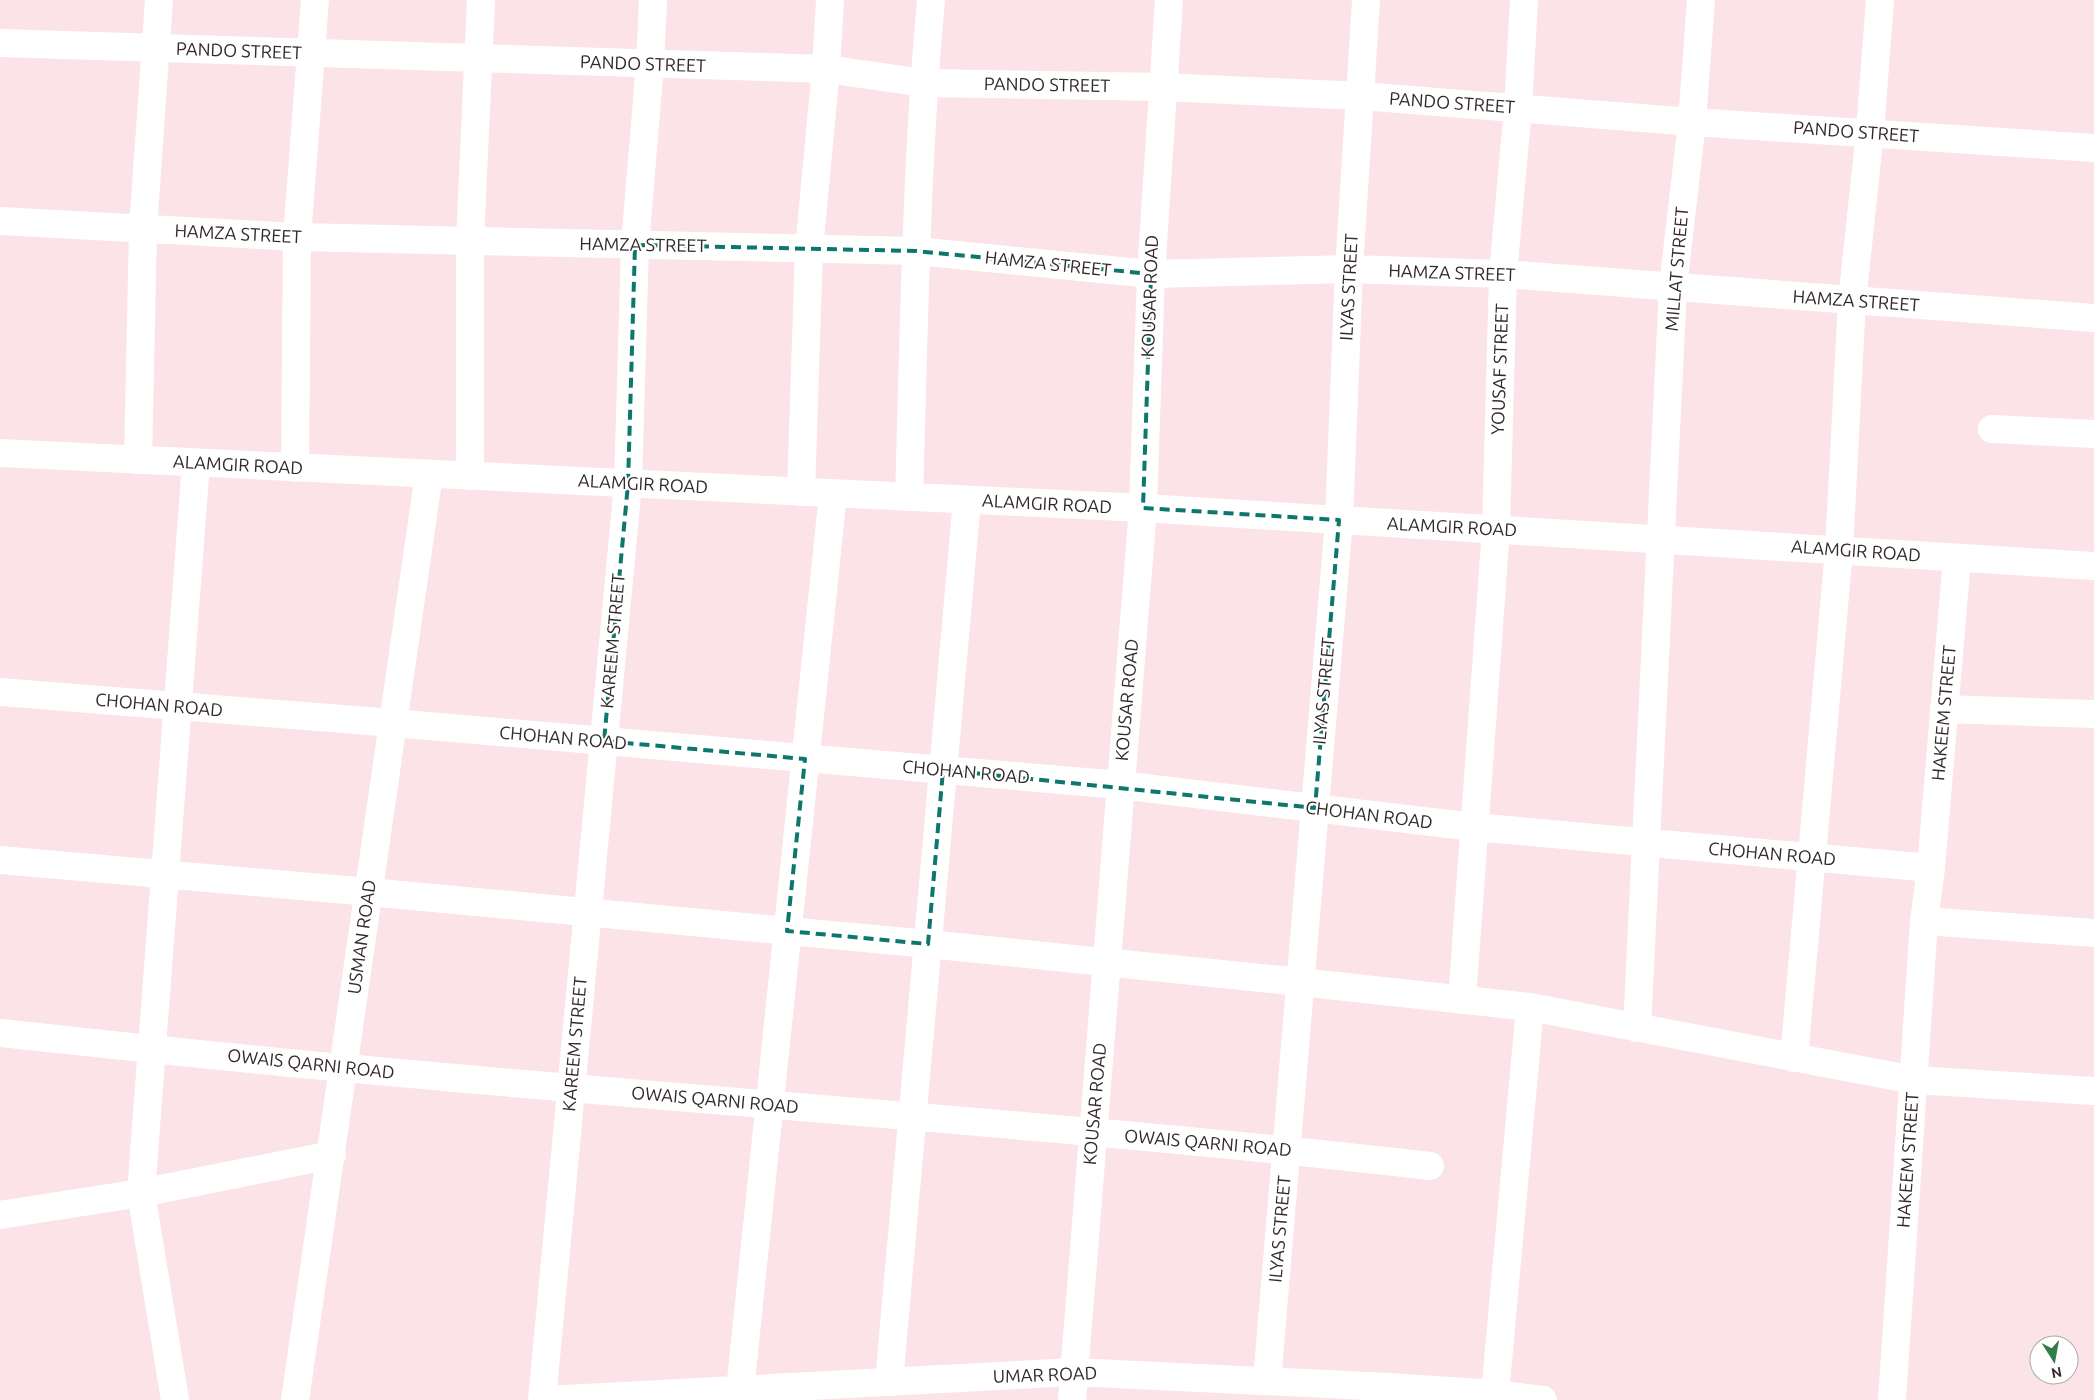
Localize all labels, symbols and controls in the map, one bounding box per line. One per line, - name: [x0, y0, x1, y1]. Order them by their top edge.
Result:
- street label: PANDO STREET: [176, 38, 302, 62]
- street label: PANDO STREET: [580, 51, 706, 75]
- street label: PANDO STREET: [984, 73, 1110, 95]
- street label: PANDO STREET: [1388, 88, 1516, 116]
- street label: PANDO STREET: [1792, 117, 1920, 145]
- street label: MILLAT STREET: [1661, 206, 1691, 332]
- street label: HAMZA STREET: [174, 220, 302, 246]
- street label: HAMZA STREET: [579, 233, 707, 255]
- street label: ILYAS STREET: [1335, 233, 1361, 341]
- street label: KOUSAR ROAD: [1137, 234, 1161, 358]
- street label: HAMZA STREET: [984, 246, 1112, 280]
- street label: HAMZA STREET: [1388, 260, 1516, 284]
- street label: HAMZA STREET: [1792, 286, 1920, 314]
- street label: YOUSAF STREET: [1487, 303, 1511, 435]
- street label: ALAMGIR ROAD: [173, 451, 303, 477]
- street label: ALAMGIR ROAD: [578, 470, 708, 496]
- street label: ALAMGIR ROAD: [982, 490, 1112, 516]
- street label: ALAMGIR ROAD: [1387, 513, 1517, 539]
- street label: ALAMGIR ROAD: [1791, 535, 1922, 565]
- street label: KAREEM STREET: [596, 573, 628, 709]
- street label: ILYAS STREET: [1308, 637, 1338, 745]
- street label: KOUSAR ROAD: [1111, 638, 1141, 762]
- street label: HAKEEM STREET: [1927, 644, 1959, 782]
- street label: CHOHAN ROAD: [94, 688, 224, 720]
- street label: CHOHAN ROAD: [498, 721, 628, 753]
- street label: CHOHAN ROAD: [901, 755, 1031, 787]
- street label: CHOHAN ROAD: [1304, 796, 1434, 832]
- street label: CHOHAN ROAD: [1707, 837, 1837, 869]
- street label: USMAN ROAD: [343, 878, 379, 995]
- street label: KAREEM STREET: [558, 976, 590, 1112]
- street label: KOUSAR ROAD: [1079, 1042, 1109, 1166]
- street label: OWAIS QARNI ROAD: [226, 1044, 396, 1083]
- street label: OWAIS QARNI ROAD: [630, 1082, 800, 1117]
- street label: HAKEEM STREET: [1892, 1091, 1922, 1228]
- street label: OWAIS QARNI ROAD: [1123, 1125, 1293, 1160]
- street label: ILYAS STREET: [1264, 1175, 1294, 1283]
- north arrow: [2029, 1335, 2079, 1385]
- street label: UMAR ROAD: [992, 1362, 1097, 1386]
- text: N: [2050, 1364, 2063, 1382]

